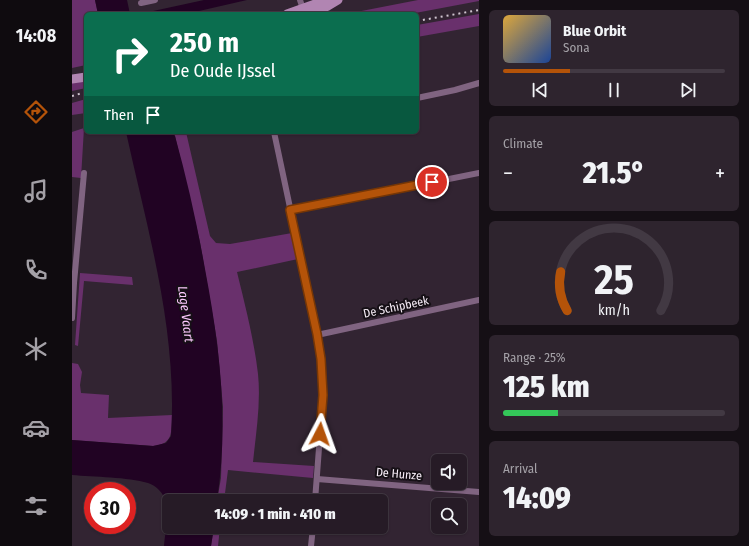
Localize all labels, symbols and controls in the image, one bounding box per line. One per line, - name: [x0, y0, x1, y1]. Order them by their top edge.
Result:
- text: Blue Orbit: [563, 22, 626, 40]
- text: 14:08: [16, 25, 56, 47]
- text: 250 m: [170, 26, 239, 59]
- icon: right: [104, 28, 156, 80]
- text: Sona: [563, 40, 590, 55]
- text: De Oude IJssel: [170, 60, 276, 82]
- icon: previous: [529, 79, 551, 101]
- icon: pause: [603, 79, 625, 101]
- icon: next: [677, 79, 699, 101]
- icon: directions: [22, 98, 50, 126]
- icon: arrive: [142, 104, 164, 126]
- text: Then: [104, 106, 134, 124]
- text: Climate: [503, 136, 543, 151]
- text: 21.5°: [583, 155, 645, 191]
- text: −: [503, 160, 513, 187]
- text: +: [715, 160, 725, 187]
- pin: [415, 165, 449, 199]
- icon: arrive: [421, 171, 443, 193]
- icon: music: [22, 177, 50, 205]
- text: 25: [593, 255, 634, 305]
- icon: phone: [22, 256, 50, 284]
- water label: Lage Vaart: [175, 285, 197, 344]
- street label: De Schipbeek: [362, 293, 430, 321]
- text: km/h: [598, 302, 630, 319]
- icon: climate: [22, 335, 50, 363]
- text: Range · 25%: [503, 350, 566, 365]
- text: 125 km: [503, 369, 590, 405]
- position arrow: [299, 413, 341, 455]
- icon: car: [22, 414, 50, 442]
- map controls: [431, 454, 467, 534]
- button: sound: [431, 454, 467, 490]
- text: Arrival: [503, 461, 537, 476]
- street label: De Hunze: [375, 465, 423, 483]
- text: 14:09: [503, 480, 571, 516]
- speed limit sign: 30: [84, 482, 136, 534]
- icon: filters: [22, 492, 50, 520]
- button: search: [431, 498, 467, 534]
- text: 14:09 · 1 min · 410 m: [214, 505, 336, 523]

